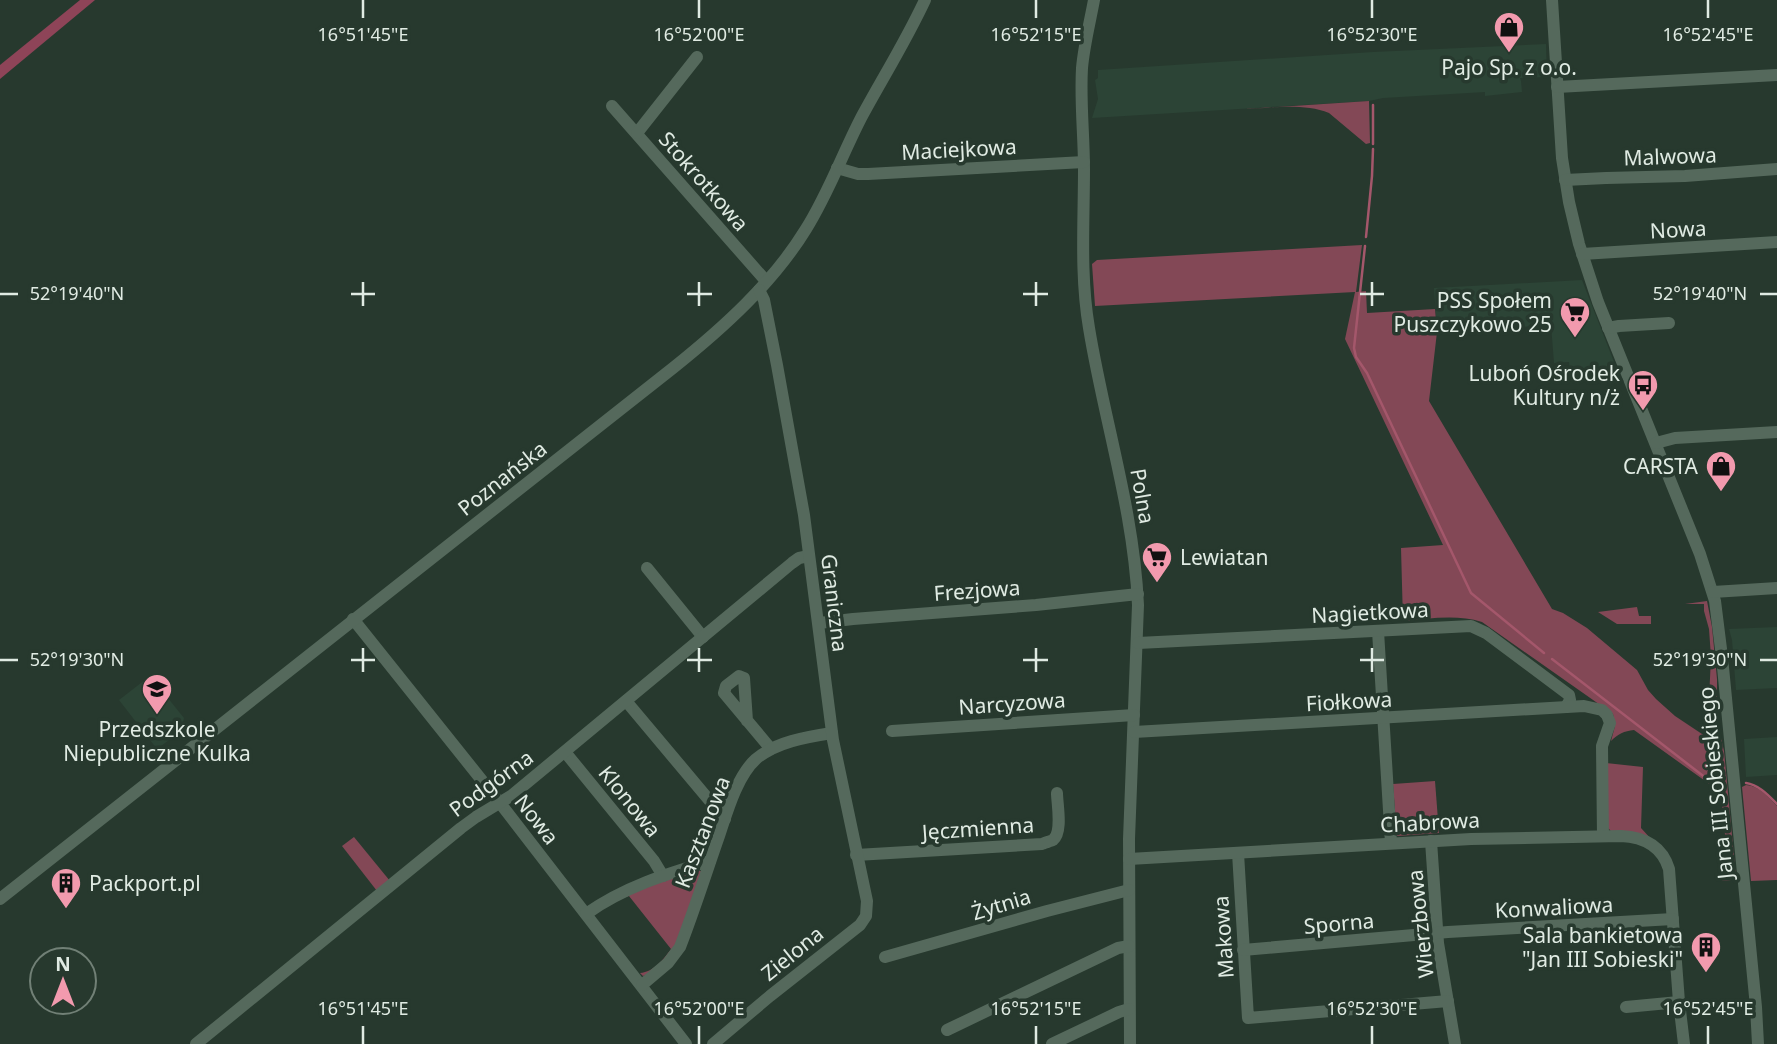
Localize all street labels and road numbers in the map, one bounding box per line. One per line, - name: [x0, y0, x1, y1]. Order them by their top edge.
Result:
- street label: Stokrotkowa: [653, 125, 755, 237]
- street label: Maciejkowa: [901, 132, 1017, 166]
- street label: Malwowa: [1623, 140, 1717, 172]
- street label: Nowa: [1649, 214, 1707, 244]
- street label: Poznańska: [452, 434, 552, 522]
- street label: Polna: [1124, 466, 1162, 526]
- street label: Graniczna: [815, 552, 855, 654]
- street label: Frezjowa: [933, 573, 1021, 607]
- street label: Nagietkowa: [1311, 595, 1429, 629]
- street label: Narcyzowa: [958, 685, 1066, 721]
- street label: Fiołkowa: [1305, 685, 1393, 717]
- street label: Jana III Sobieskiego: [1691, 686, 1739, 882]
- street label: Podgórna: [443, 743, 539, 823]
- street label: Klonowa: [592, 759, 668, 843]
- street label: Kasztanowa: [668, 772, 736, 892]
- street label: Nowa: [509, 788, 565, 850]
- street label: Chabrowa: [1379, 805, 1481, 839]
- street label: Jęczmienna: [919, 810, 1035, 846]
- street label: Wierzbowa: [1400, 868, 1440, 980]
- street label: Żytnia: [968, 882, 1034, 926]
- street label: Konwaliowa: [1494, 890, 1614, 924]
- street label: Makowa: [1206, 895, 1240, 979]
- street label: Sporna: [1303, 906, 1375, 940]
- street label: Zielona: [755, 919, 829, 987]

